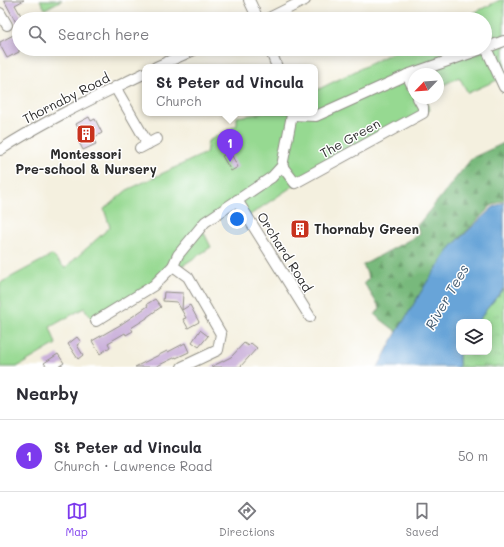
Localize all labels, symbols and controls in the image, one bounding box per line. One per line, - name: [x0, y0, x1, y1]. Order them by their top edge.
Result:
- search box: [12, 12, 492, 56]
- icon: search: [26, 23, 48, 45]
- text: Search here: [58, 24, 149, 44]
- popup: [142, 64, 318, 116]
- street label: Thornaby Road: [19, 68, 112, 127]
- north arrow: [408, 68, 444, 104]
- text: St Peter ad Vincula: [156, 72, 304, 92]
- text: Church: [156, 92, 201, 109]
- street label: The Green: [317, 114, 383, 161]
- building icon: Montessori Pre-school & Nursery: [75, 123, 97, 145]
- pin: 1: [217, 129, 243, 162]
- place label: Montessori Pre-school & Nursery: [15, 145, 157, 178]
- your location: [227, 209, 247, 229]
- street label: Orchard Road: [254, 209, 317, 295]
- building icon: Thornaby Green: [289, 218, 311, 240]
- place label: Thornaby Green: [314, 220, 419, 238]
- water label: River Tees: [420, 260, 473, 333]
- map controls: [456, 319, 492, 355]
- button: layers: [456, 319, 492, 355]
- text: Nearby: [16, 382, 78, 404]
- text: St Peter ad Vincula: [54, 437, 202, 457]
- text: 1: [26, 447, 32, 464]
- text: 50 m: [458, 447, 488, 464]
- text: Church · Lawrence Road: [54, 457, 212, 474]
- tab: Map: [66, 500, 88, 539]
- tab: Directions: [219, 500, 275, 539]
- tab: Saved: [406, 500, 438, 539]

